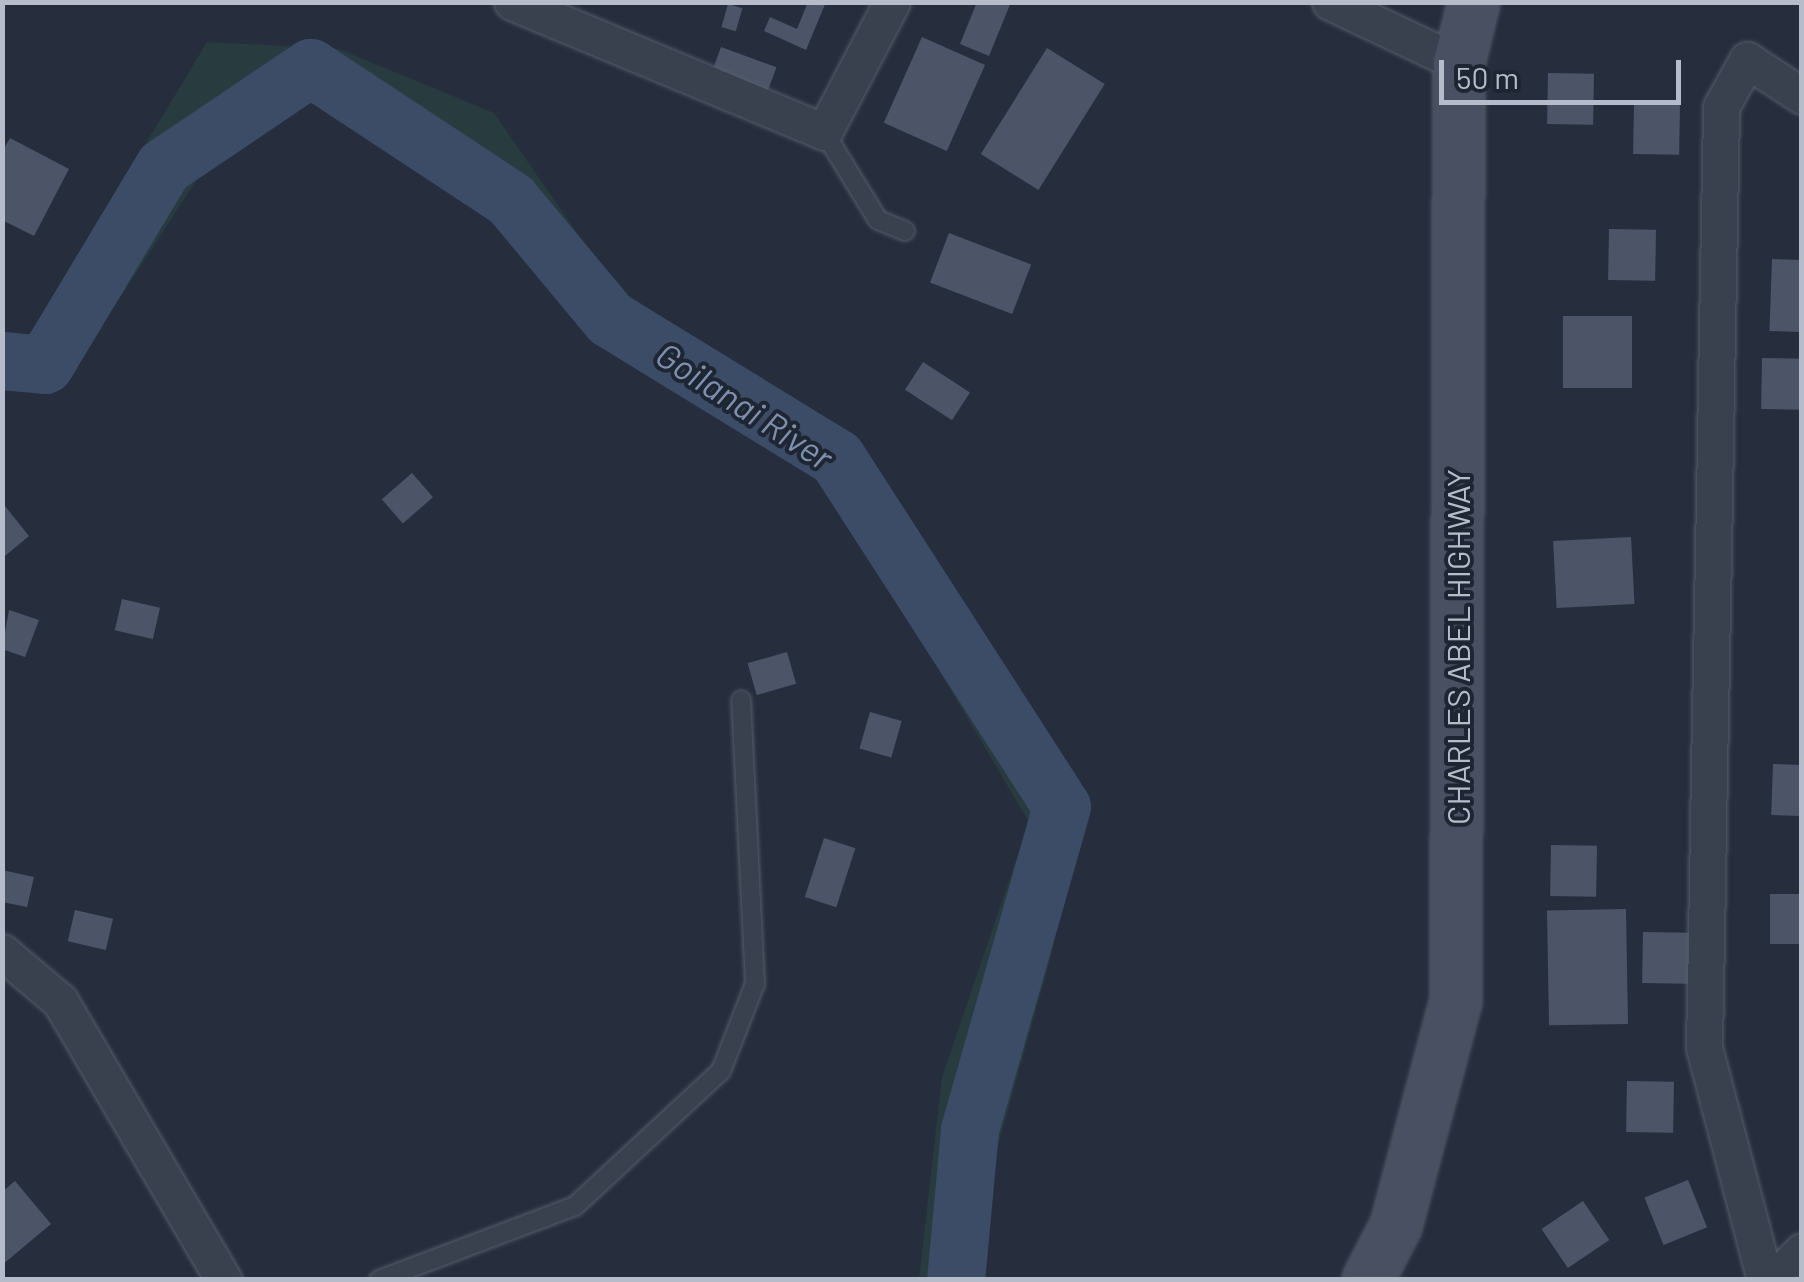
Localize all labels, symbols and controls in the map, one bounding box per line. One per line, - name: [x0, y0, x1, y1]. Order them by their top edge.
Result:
- scale bar: [1444, 40, 1686, 102]
- text: 50 m: [1456, 59, 1519, 95]
- water label: Goilanai River: [649, 332, 841, 478]
- street label: CHARLES ABEL HIGHWAY: [1438, 469, 1476, 825]

